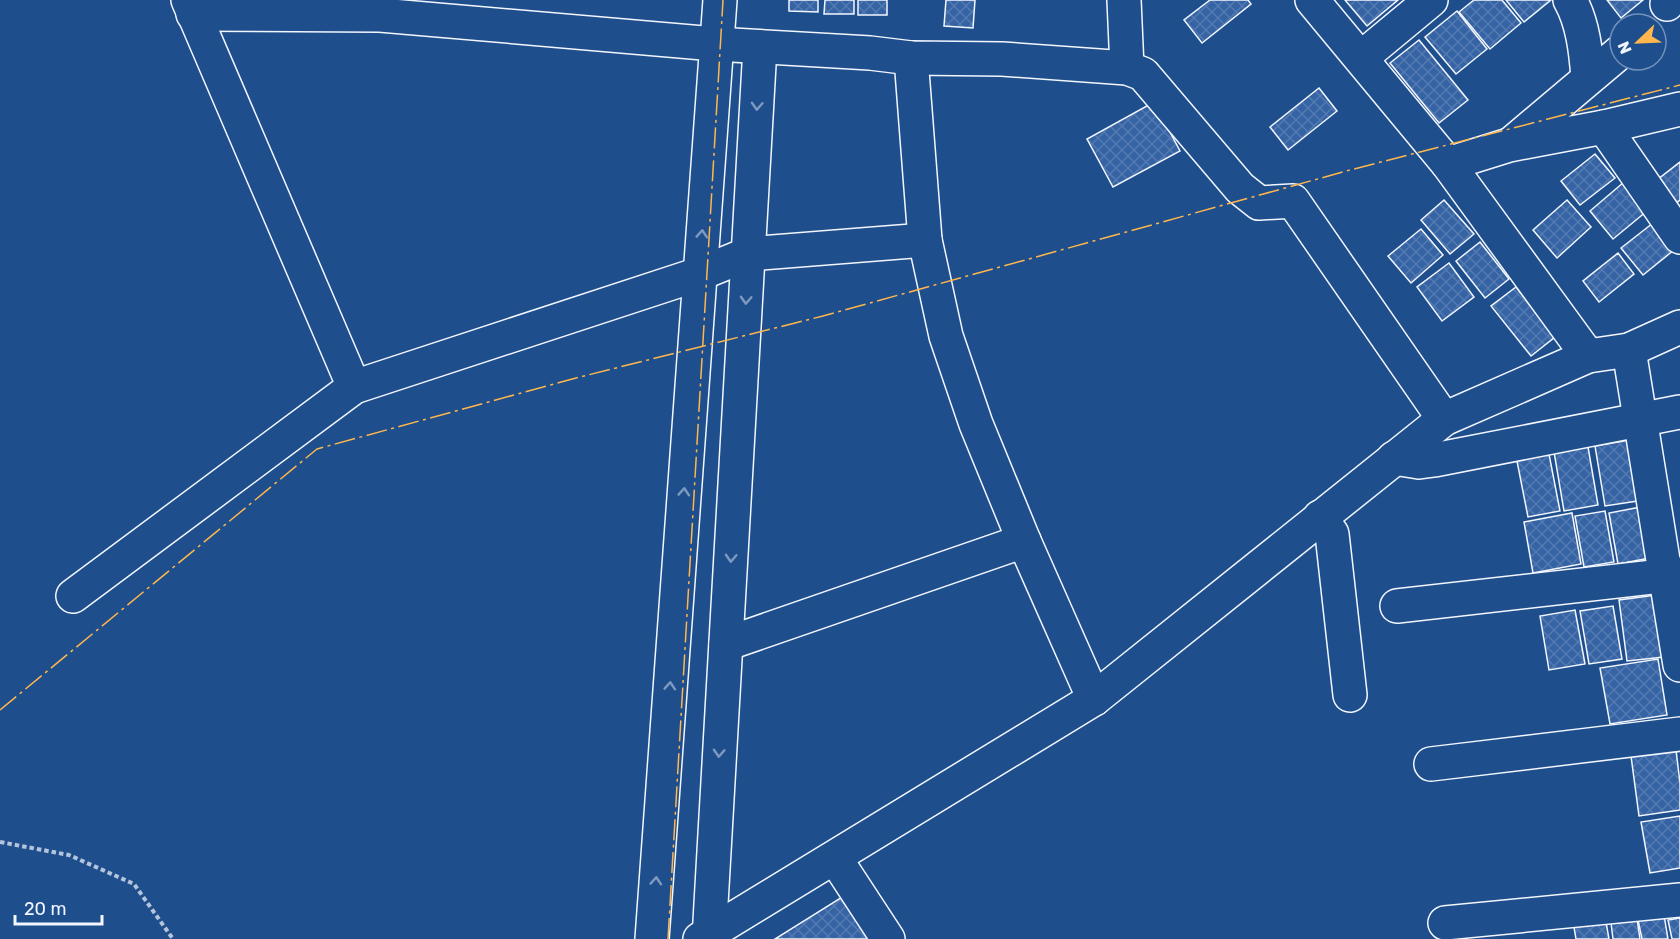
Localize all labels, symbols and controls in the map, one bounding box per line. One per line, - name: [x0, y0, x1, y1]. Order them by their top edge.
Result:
- north arrow: [1608, 12, 1668, 72]
- text: N: [1614, 39, 1636, 57]
- one-way arrow: [751, 101, 764, 110]
- one-way arrow: [695, 230, 708, 239]
- one-way arrow: [739, 296, 752, 305]
- one-way arrow: [677, 487, 690, 496]
- one-way arrow: [724, 554, 737, 563]
- one-way arrow: [663, 682, 676, 691]
- one-way arrow: [713, 748, 726, 757]
- one-way arrow: [650, 876, 663, 885]
- scale bar: [15, 888, 102, 926]
- text: 20 m: [24, 898, 66, 920]

